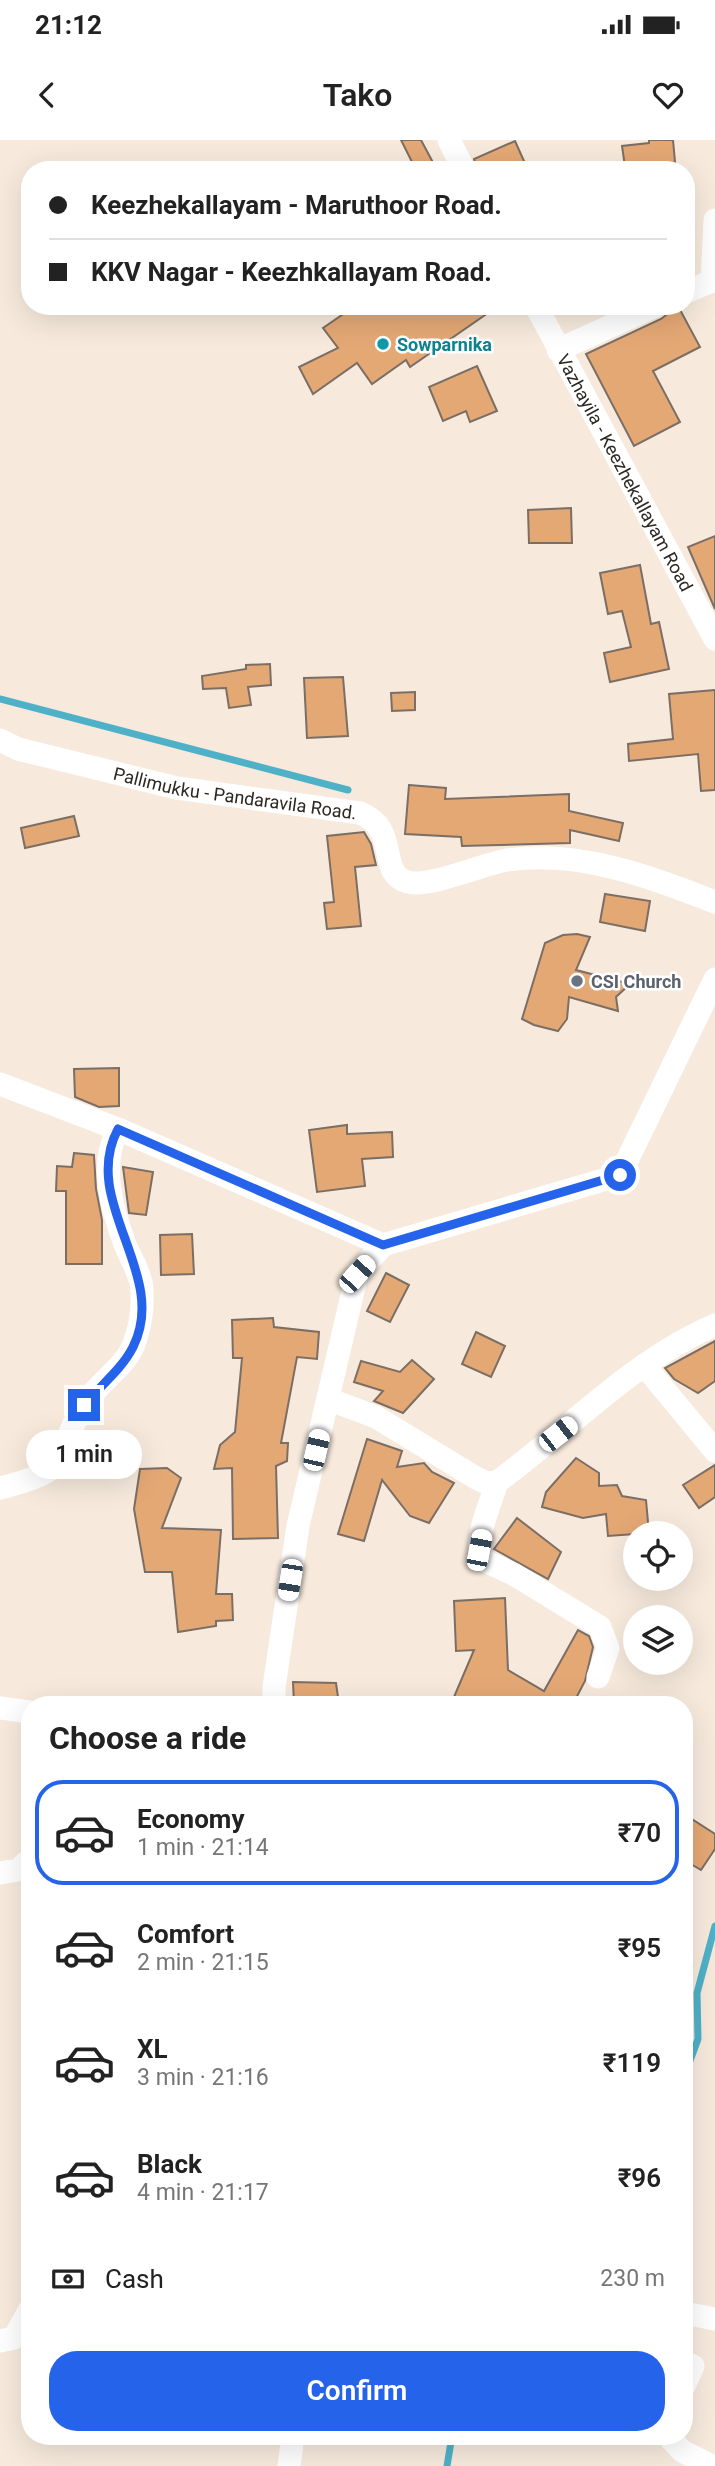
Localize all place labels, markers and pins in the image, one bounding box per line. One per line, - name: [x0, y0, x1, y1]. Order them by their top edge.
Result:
- place label: Sowparnika: [397, 334, 492, 355]
- marker: Sowparnika: [375, 336, 391, 352]
- place label: CSI Church: [591, 971, 681, 992]
- marker: CSI Church: [569, 973, 585, 989]

